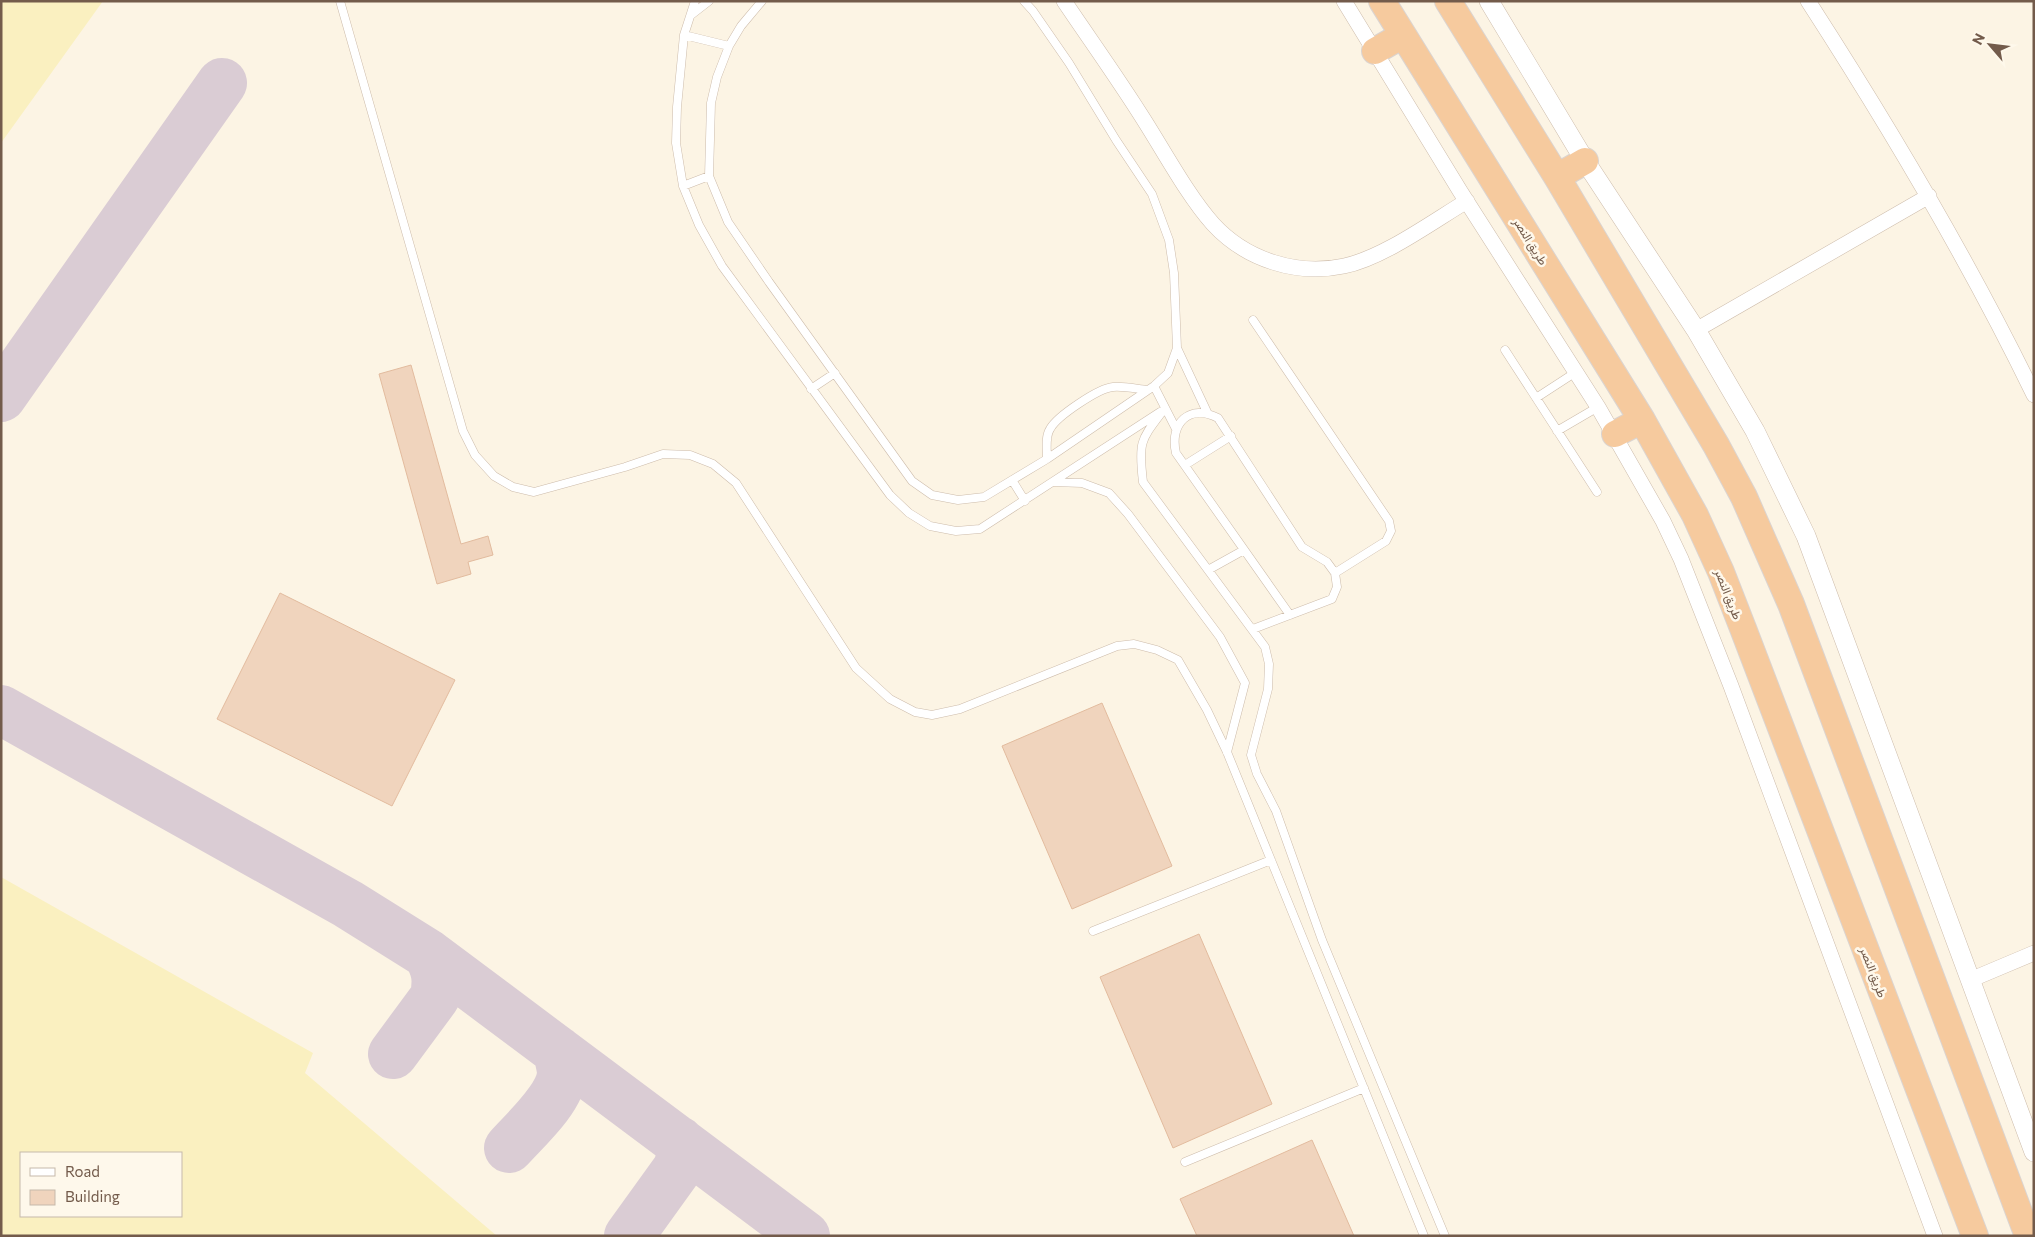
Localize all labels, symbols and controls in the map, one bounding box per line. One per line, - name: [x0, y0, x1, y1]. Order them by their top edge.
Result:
- north arrow: [1965, 20, 2015, 70]
- text: N: [1968, 30, 1988, 47]
- street label: طريق النصر: [1509, 214, 1551, 268]
- street label: طريق النصر: [1710, 566, 1745, 622]
- street label: طريق النصر: [1856, 944, 1890, 1000]
- legend: [20, 1152, 182, 1217]
- text: Road: [65, 1162, 100, 1180]
- text: Building: [65, 1187, 120, 1205]

